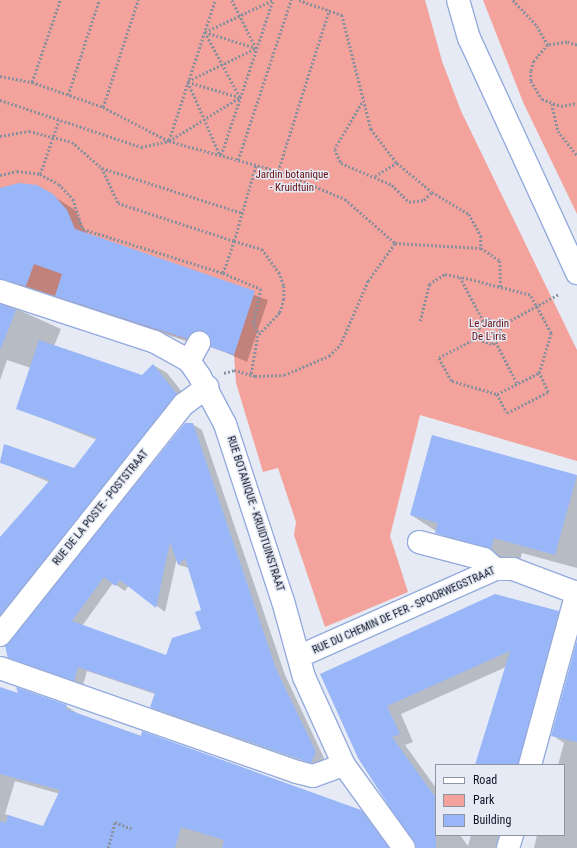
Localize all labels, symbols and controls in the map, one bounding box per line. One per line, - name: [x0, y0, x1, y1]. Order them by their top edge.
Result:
- park label: Jardin botanique - Kruidtuin: [256, 169, 328, 195]
- park label: Le Jardin De L'iris: [469, 318, 509, 344]
- street label: RUE BOTANIQUE - KRUIDTUINSTRAAT: [224, 434, 286, 594]
- street label: RUE DE LA POSTE - POSTSTRAAT: [50, 448, 152, 568]
- street label: RUE DU CHEMIN DE FER - SPOORWEGSTRAAT: [311, 565, 497, 657]
- legend: [435, 764, 565, 836]
- text: Road: [473, 773, 497, 787]
- text: Park: [473, 793, 494, 807]
- text: Building: [473, 813, 511, 827]

